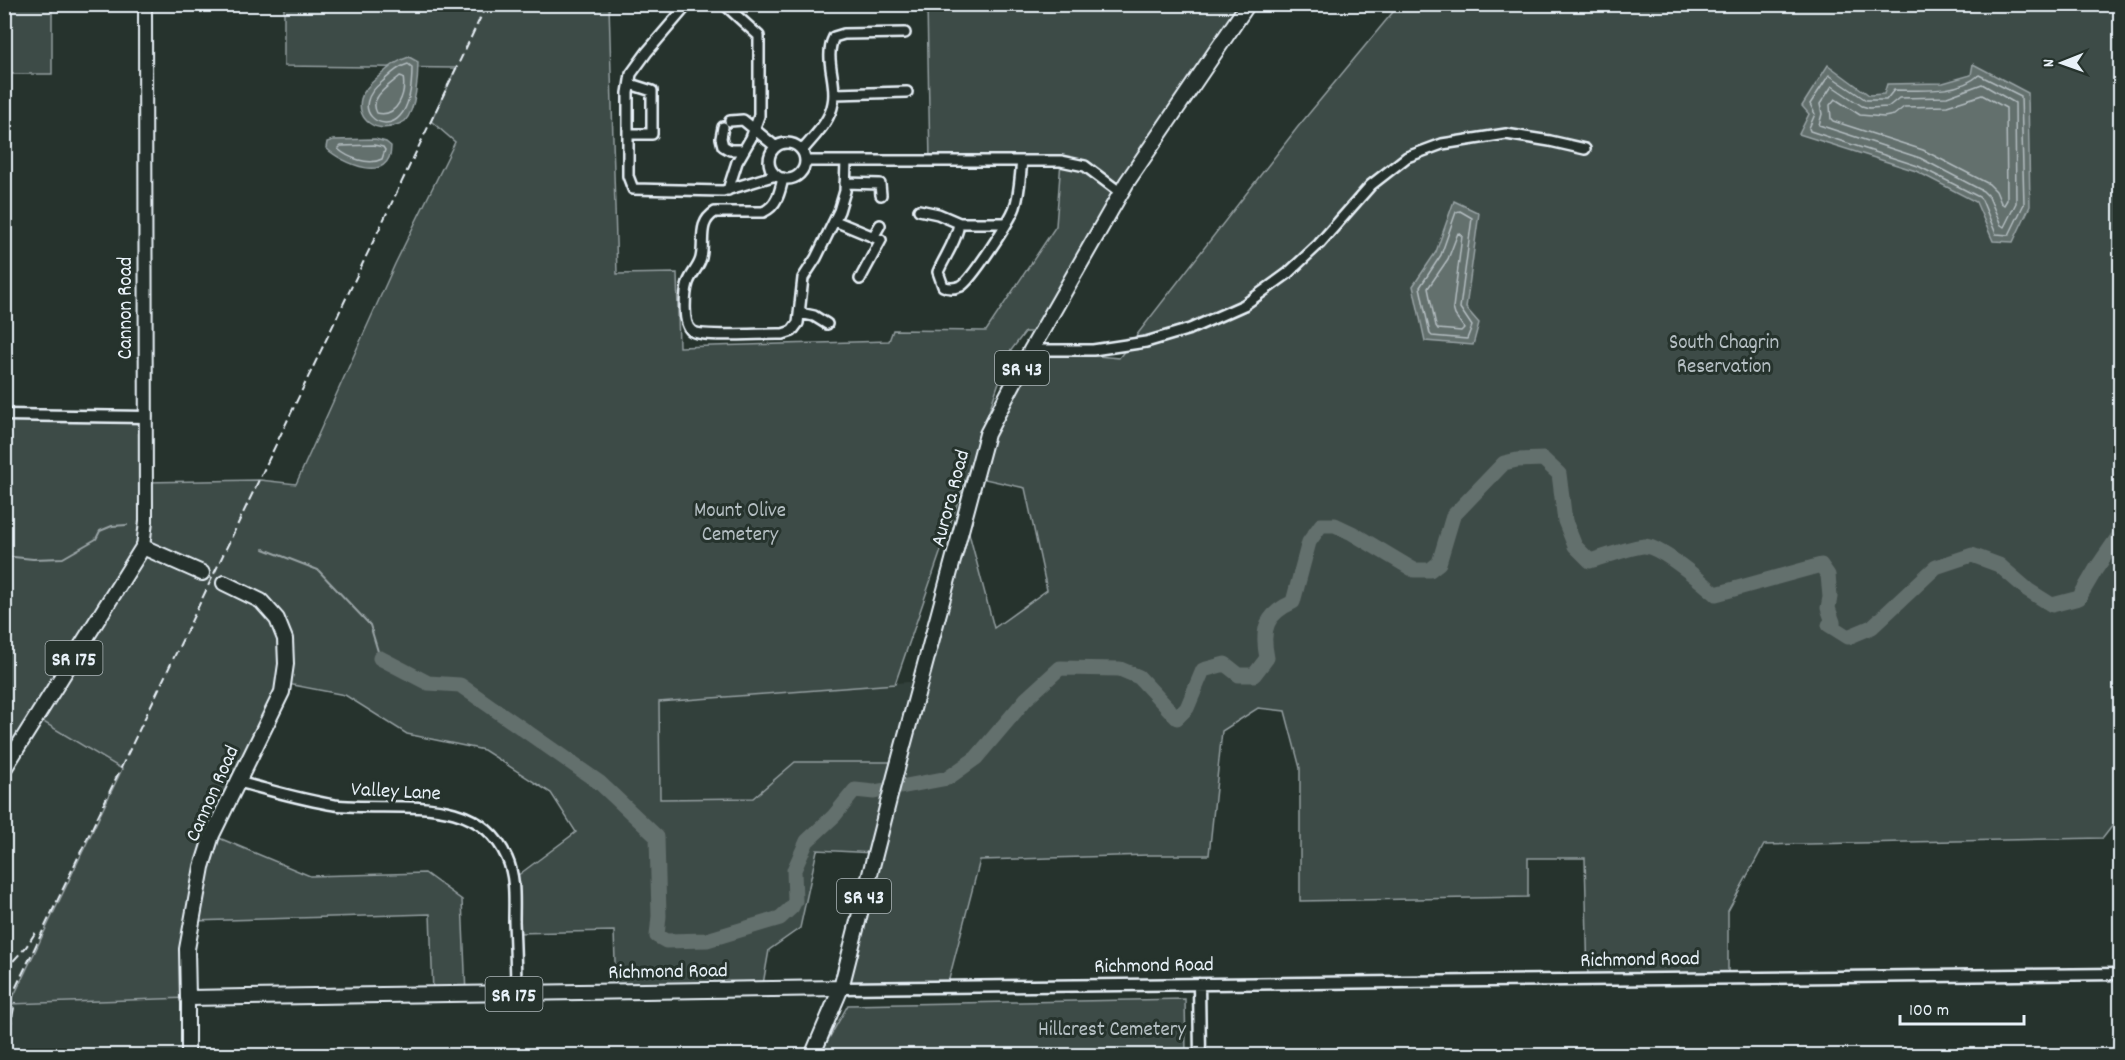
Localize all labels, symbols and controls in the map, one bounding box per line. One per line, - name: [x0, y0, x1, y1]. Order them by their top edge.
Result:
- north arrow: [2032, 33, 2092, 93]
- text: N: [2038, 59, 2061, 67]
- street label: Cannon Road: [112, 257, 142, 359]
- park label: South Chagrin Reservation: [1669, 329, 1779, 383]
- road number: SR 43: [995, 351, 1049, 385]
- street label: Aurora Road: [925, 447, 979, 551]
- park label: Mount Olive Cemetery: [694, 497, 786, 551]
- road number: SR 175: [46, 641, 103, 675]
- street label: Cannon Road: [179, 741, 248, 847]
- street label: Valley Lane: [350, 776, 442, 810]
- road number: SR 43: [837, 879, 891, 913]
- street label: Richmond Road: [1580, 945, 1700, 977]
- street label: Richmond Road: [1094, 951, 1214, 983]
- street label: Richmond Road: [608, 957, 728, 989]
- road number: SR 175: [486, 977, 542, 1011]
- scale bar: [1900, 988, 2024, 1026]
- text: 100 m: [1909, 999, 1949, 1024]
- park label: Hillcrest Cemetery: [1038, 1016, 1187, 1046]

